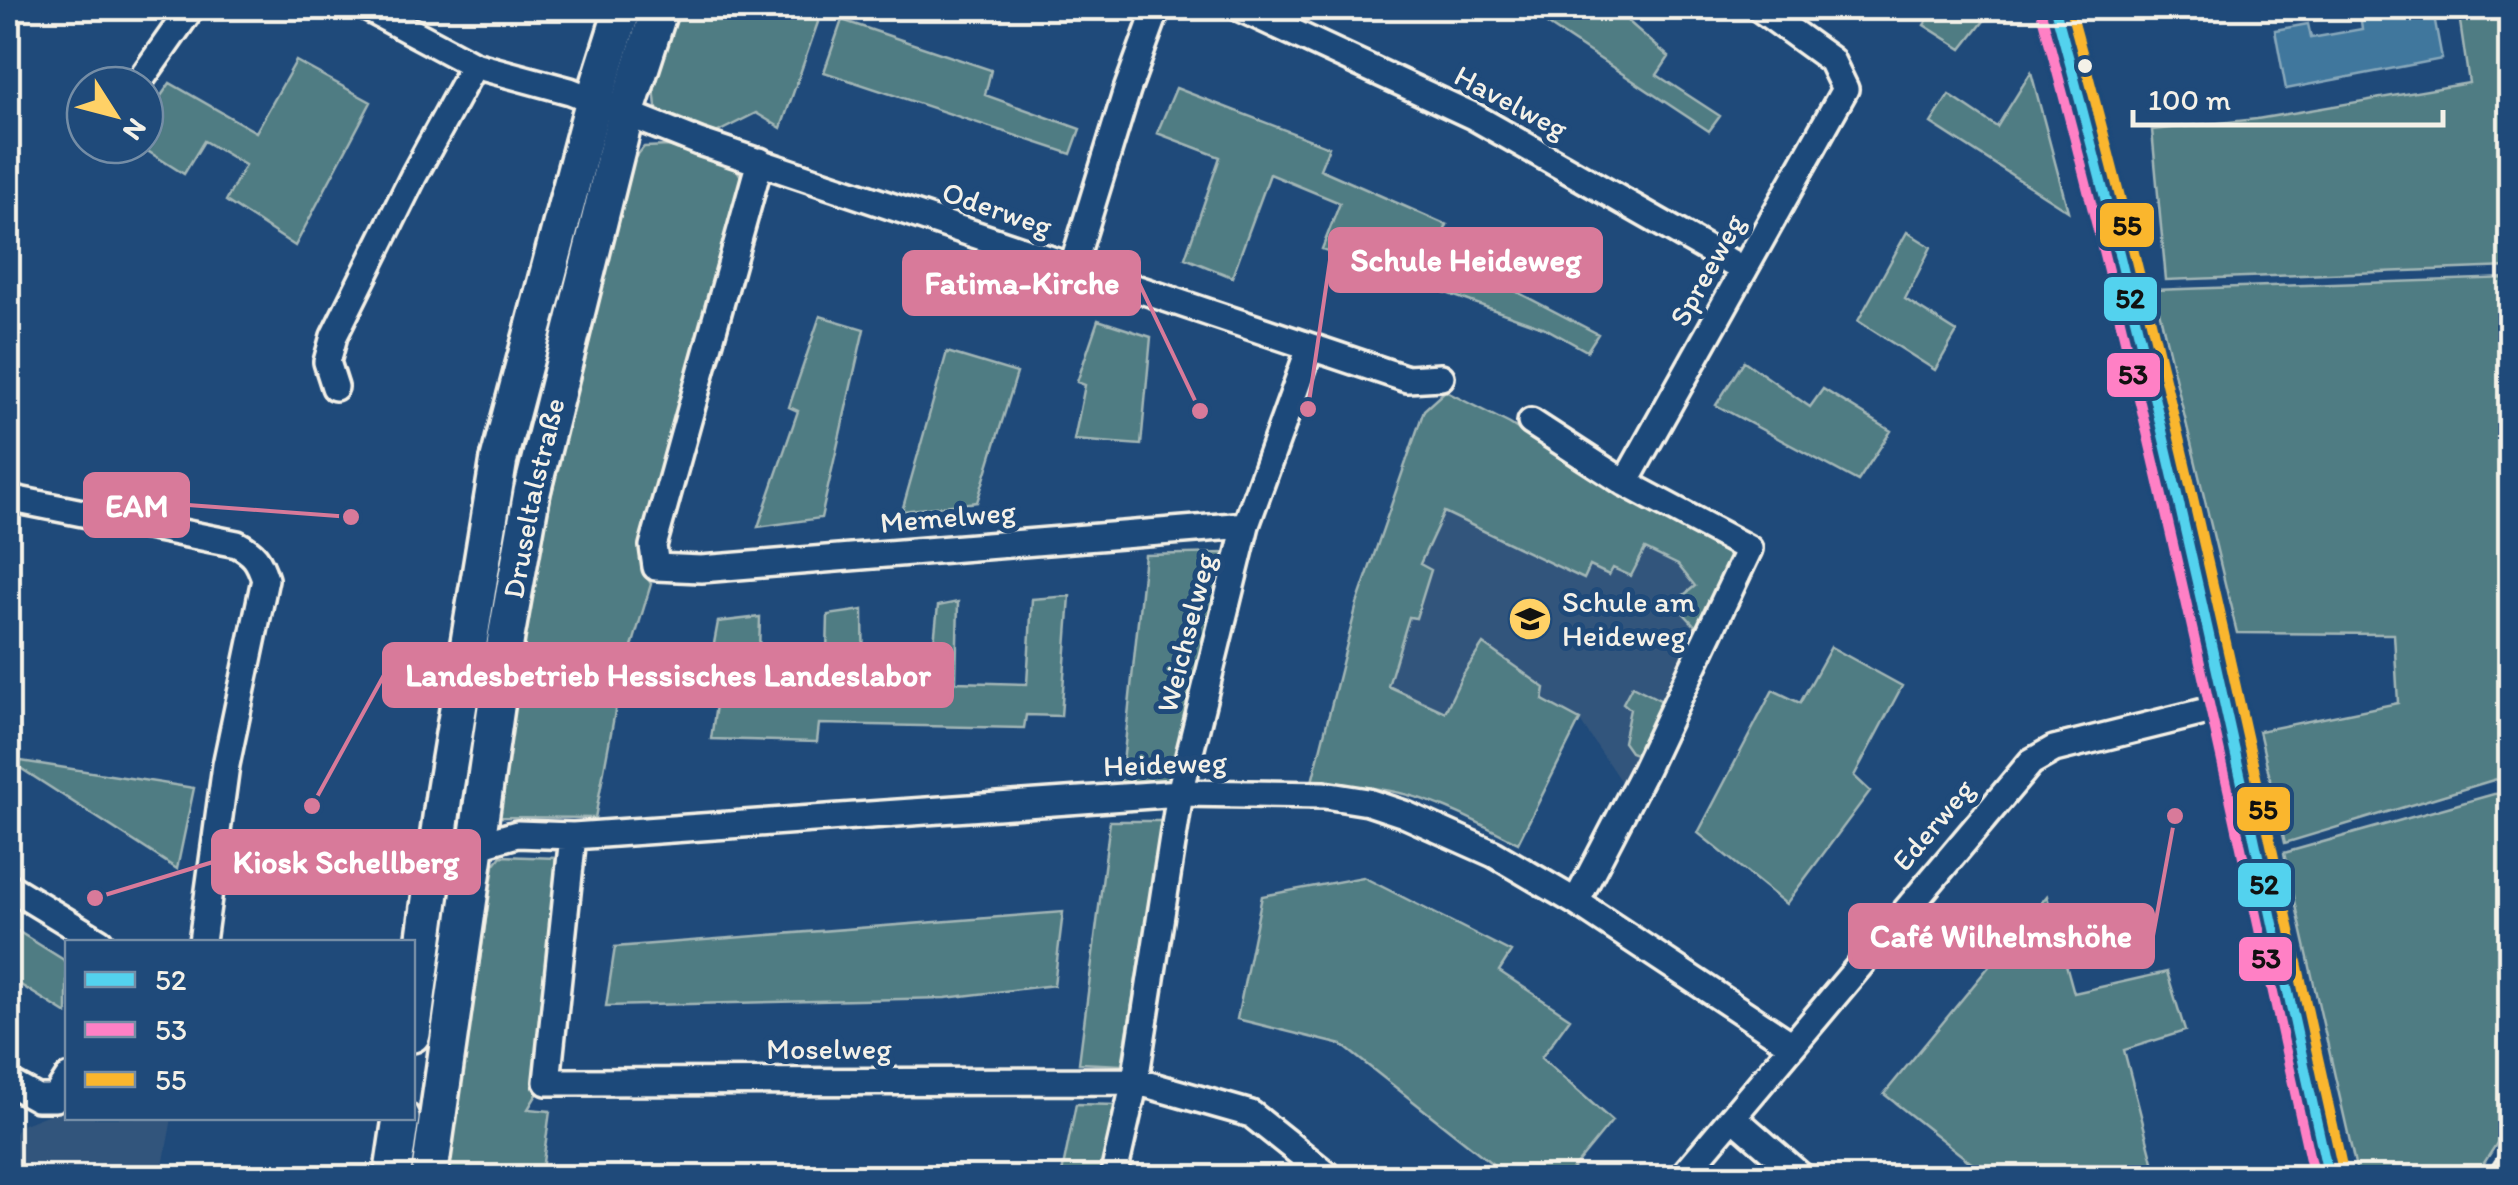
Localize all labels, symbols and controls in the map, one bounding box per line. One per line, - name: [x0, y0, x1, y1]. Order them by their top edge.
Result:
- street label: Havelweg: [1448, 56, 1575, 147]
- unlabelled marker: [2075, 56, 2095, 76]
- north arrow: [65, 65, 165, 165]
- scale bar: [2133, 65, 2443, 127]
- text: 100 m: [2148, 81, 2231, 118]
- text: N: [116, 112, 155, 147]
- street label: Oderweg: [937, 173, 1057, 245]
- line badge: 55: [2098, 201, 2156, 249]
- street label: Spreeweg: [1661, 207, 1753, 332]
- text: 55: [2112, 208, 2142, 242]
- callout: Schule Heideweg: [1330, 229, 1601, 291]
- text: Schule Heideweg: [1351, 241, 1582, 279]
- callout: Fatima-Kirche: [904, 252, 1139, 314]
- text: Fatima-Kirche: [924, 264, 1120, 302]
- line badge: 52: [2102, 275, 2159, 323]
- text: 52: [2115, 281, 2145, 315]
- line badge: 53: [2105, 351, 2162, 399]
- text: 53: [2118, 357, 2148, 391]
- street label: Druseltalstraße: [494, 394, 573, 601]
- callout: EAM: [85, 474, 188, 536]
- text: EAM: [105, 487, 169, 525]
- street label: Memelweg: [879, 492, 1018, 541]
- street label: Weichselweg: [1148, 549, 1223, 716]
- place label: Schule am Heideweg: [1562, 583, 1695, 654]
- school or university icon: Schule am Heideweg: [1507, 596, 1553, 642]
- callout: Landesbetrieb Hessisches Landeslabor: [384, 644, 952, 706]
- text: Landesbetrieb Hessisches Landeslabor: [405, 656, 932, 694]
- street label: Heideweg: [1102, 743, 1228, 784]
- street label: Ederweg: [1884, 771, 1982, 878]
- line badge: 55: [2235, 785, 2292, 833]
- text: 55: [2248, 792, 2278, 826]
- callout: Kiosk Schellberg: [213, 831, 479, 893]
- text: Kiosk Schellberg: [233, 843, 460, 881]
- line badge: 52: [2236, 861, 2293, 909]
- text: 52: [2249, 867, 2279, 901]
- callout: Café Wilhelmshöhe: [1850, 905, 2153, 967]
- text: Café Wilhelmshöhe: [1870, 917, 2132, 955]
- line badge: 53: [2237, 935, 2294, 983]
- legend: [65, 940, 415, 1120]
- text: 53: [2251, 941, 2281, 975]
- text: 52: [155, 961, 187, 998]
- text: 53: [155, 1011, 187, 1048]
- street label: Moselweg: [766, 1030, 892, 1067]
- text: 55: [155, 1061, 187, 1098]

